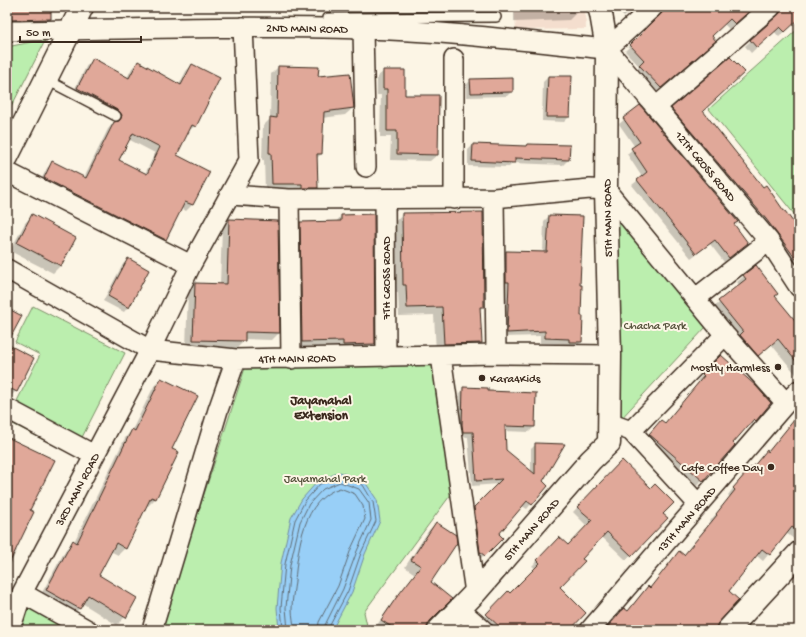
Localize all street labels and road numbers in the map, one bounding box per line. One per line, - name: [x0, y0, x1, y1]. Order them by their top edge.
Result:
- street label: 2ND MAIN ROAD: [266, 22, 348, 38]
- street label: 12TH CROSS ROAD: [670, 129, 738, 205]
- street label: 5TH MAIN ROAD: [601, 179, 617, 257]
- street label: 7TH CROSS ROAD: [381, 236, 395, 320]
- street label: 4TH MAIN ROAD: [258, 352, 336, 368]
- street label: 3RD MAIN ROAD: [53, 451, 104, 530]
- street label: 13TH MAIN ROAD: [654, 484, 720, 557]
- street label: 5TH MAIN ROAD: [502, 496, 563, 564]

